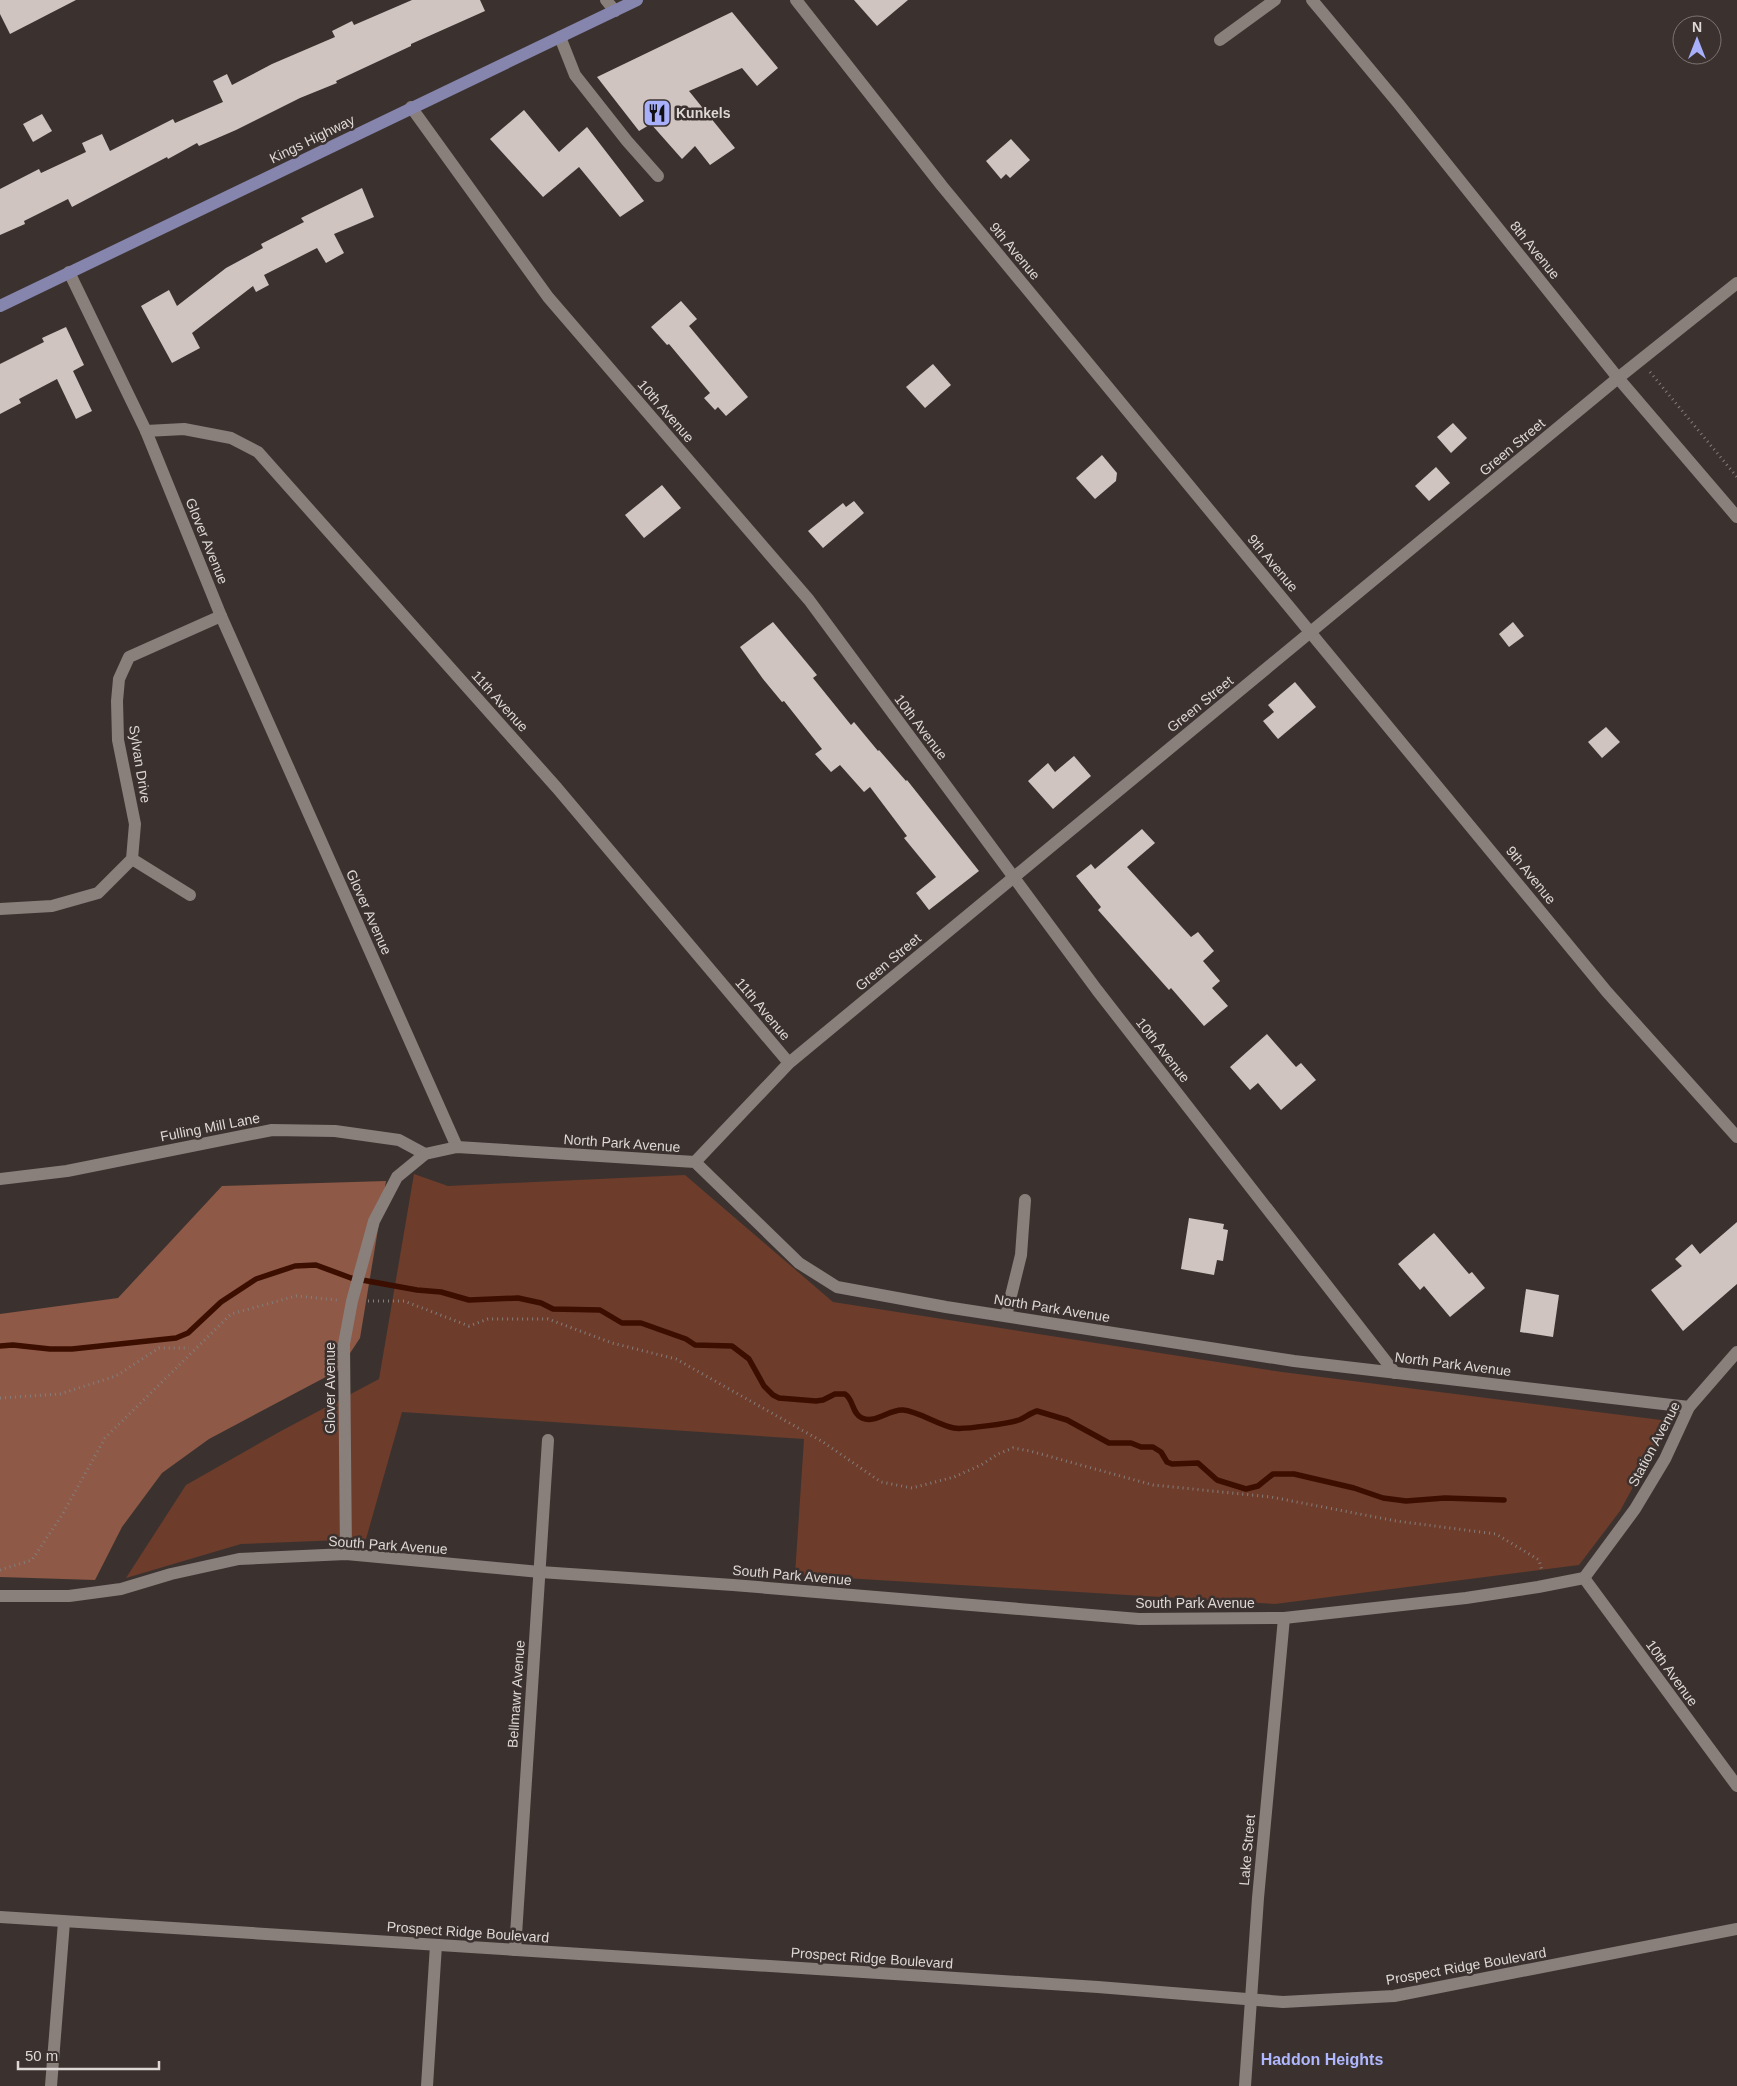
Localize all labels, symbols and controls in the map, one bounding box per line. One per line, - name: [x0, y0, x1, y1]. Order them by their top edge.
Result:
- north arrow: [1672, 15, 1722, 65]
- text: N: [1692, 19, 1702, 35]
- restaurant icon: Kunkels: [642, 98, 672, 128]
- place label: Kunkels: [676, 105, 731, 121]
- street label: Kings Highway: [267, 112, 357, 166]
- street label: 8th Avenue: [1507, 218, 1563, 282]
- street label: 9th Avenue: [986, 219, 1044, 283]
- street label: 10th Avenue: [635, 376, 698, 446]
- street label: Green Street: [1476, 415, 1548, 479]
- street label: Glover Avenue: [182, 496, 232, 587]
- street label: 9th Avenue: [1244, 531, 1302, 595]
- street label: 11th Avenue: [468, 667, 532, 735]
- street label: Green Street: [1164, 672, 1236, 735]
- street label: 10th Avenue: [891, 691, 951, 763]
- street label: Sylvan Drive: [126, 724, 154, 804]
- street label: 9th Avenue: [1503, 843, 1559, 907]
- street label: Glover Avenue: [343, 867, 395, 957]
- street label: Green Street: [852, 930, 924, 994]
- street label: 11th Avenue: [732, 975, 794, 1044]
- street label: 10th Avenue: [1133, 1014, 1193, 1086]
- street label: Fulling Mill Lane: [159, 1109, 261, 1145]
- street label: North Park Avenue: [563, 1131, 681, 1155]
- street label: North Park Avenue: [993, 1291, 1111, 1325]
- street label: Glover Avenue: [322, 1342, 338, 1434]
- street label: North Park Avenue: [1394, 1349, 1512, 1379]
- street label: Station Avenue: [1625, 1399, 1683, 1489]
- street label: South Park Avenue: [328, 1533, 448, 1557]
- street label: South Park Avenue: [732, 1562, 852, 1588]
- street label: South Park Avenue: [1135, 1595, 1255, 1611]
- street label: 10th Avenue: [1643, 1637, 1701, 1709]
- street label: Bellmawr Avenue: [504, 1639, 528, 1748]
- street label: Lake Street: [1236, 1814, 1258, 1886]
- street label: Prospect Ridge Boulevard: [386, 1918, 550, 1946]
- street label: Prospect Ridge Boulevard: [790, 1944, 954, 1972]
- street label: Prospect Ridge Boulevard: [1385, 1944, 1547, 1988]
- scale bar: [18, 2038, 159, 2070]
- text: 50 m: [25, 2047, 58, 2064]
- district label: Haddon Heights: [1261, 2051, 1383, 2068]

